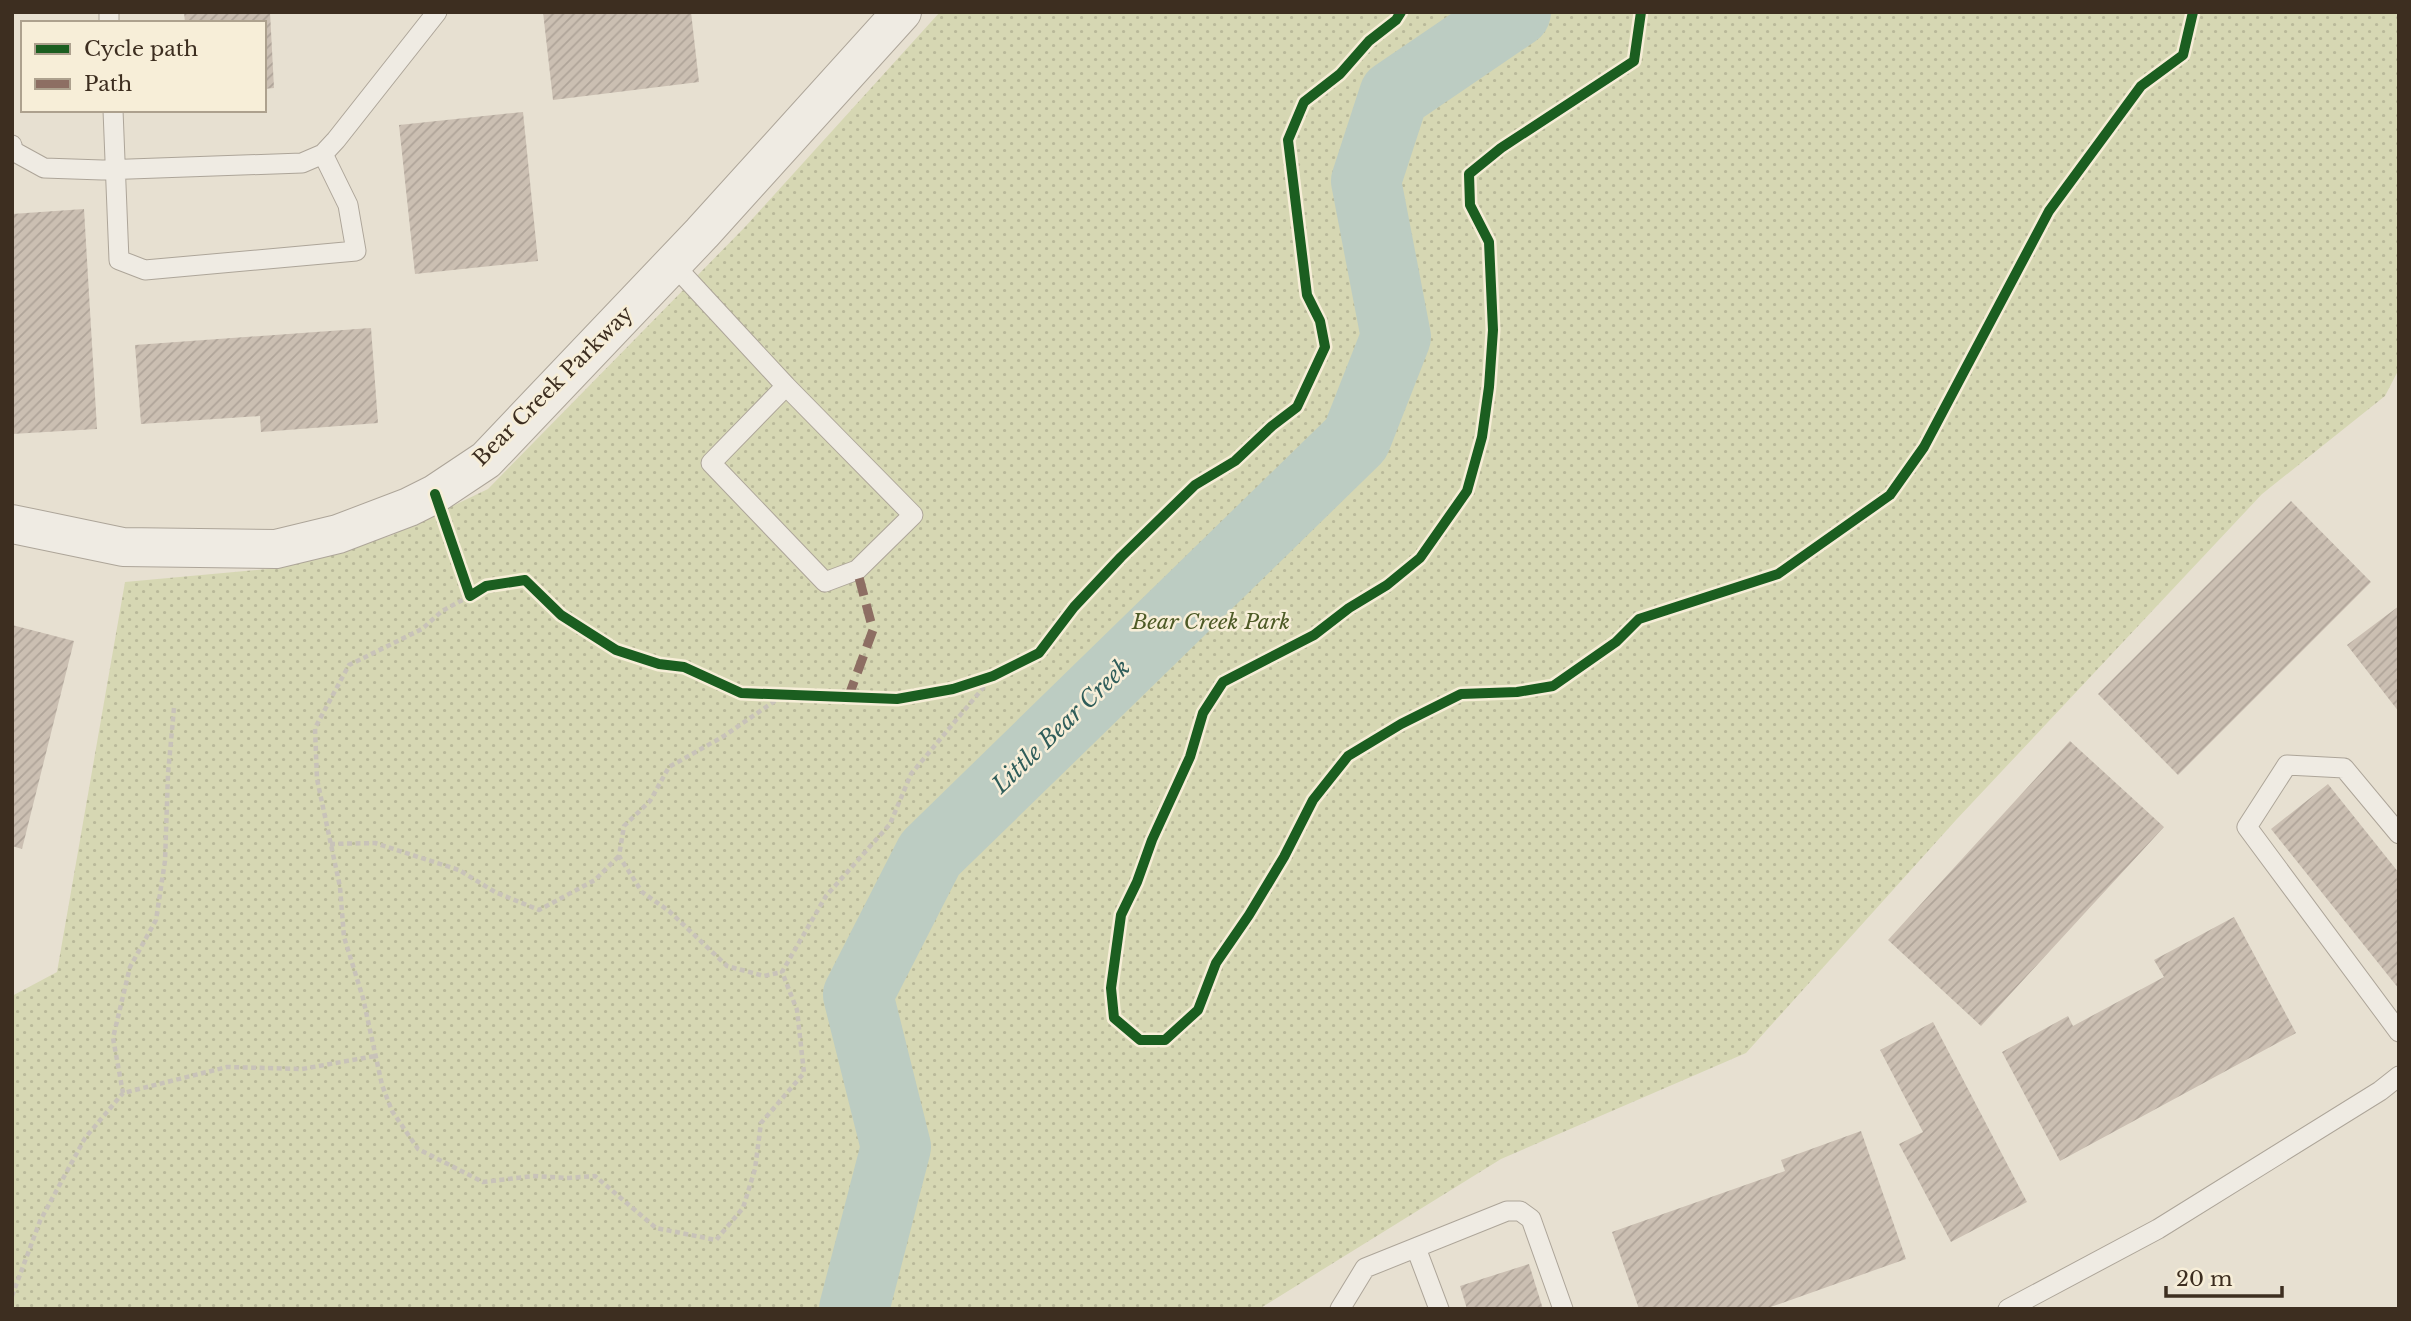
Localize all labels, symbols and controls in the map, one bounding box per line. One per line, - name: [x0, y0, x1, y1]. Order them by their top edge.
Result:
- legend: [21, 21, 266, 112]
- text: Cycle path: [84, 36, 198, 62]
- text: Path: [84, 71, 132, 97]
- street label: Bear Creek Parkway: [468, 300, 639, 471]
- park label: Bear Creek Park: [1131, 609, 1290, 635]
- water label: Little Bear Creek: [986, 653, 1136, 800]
- scale bar: [2166, 1254, 2282, 1298]
- text: 20 m: [2176, 1266, 2233, 1292]

